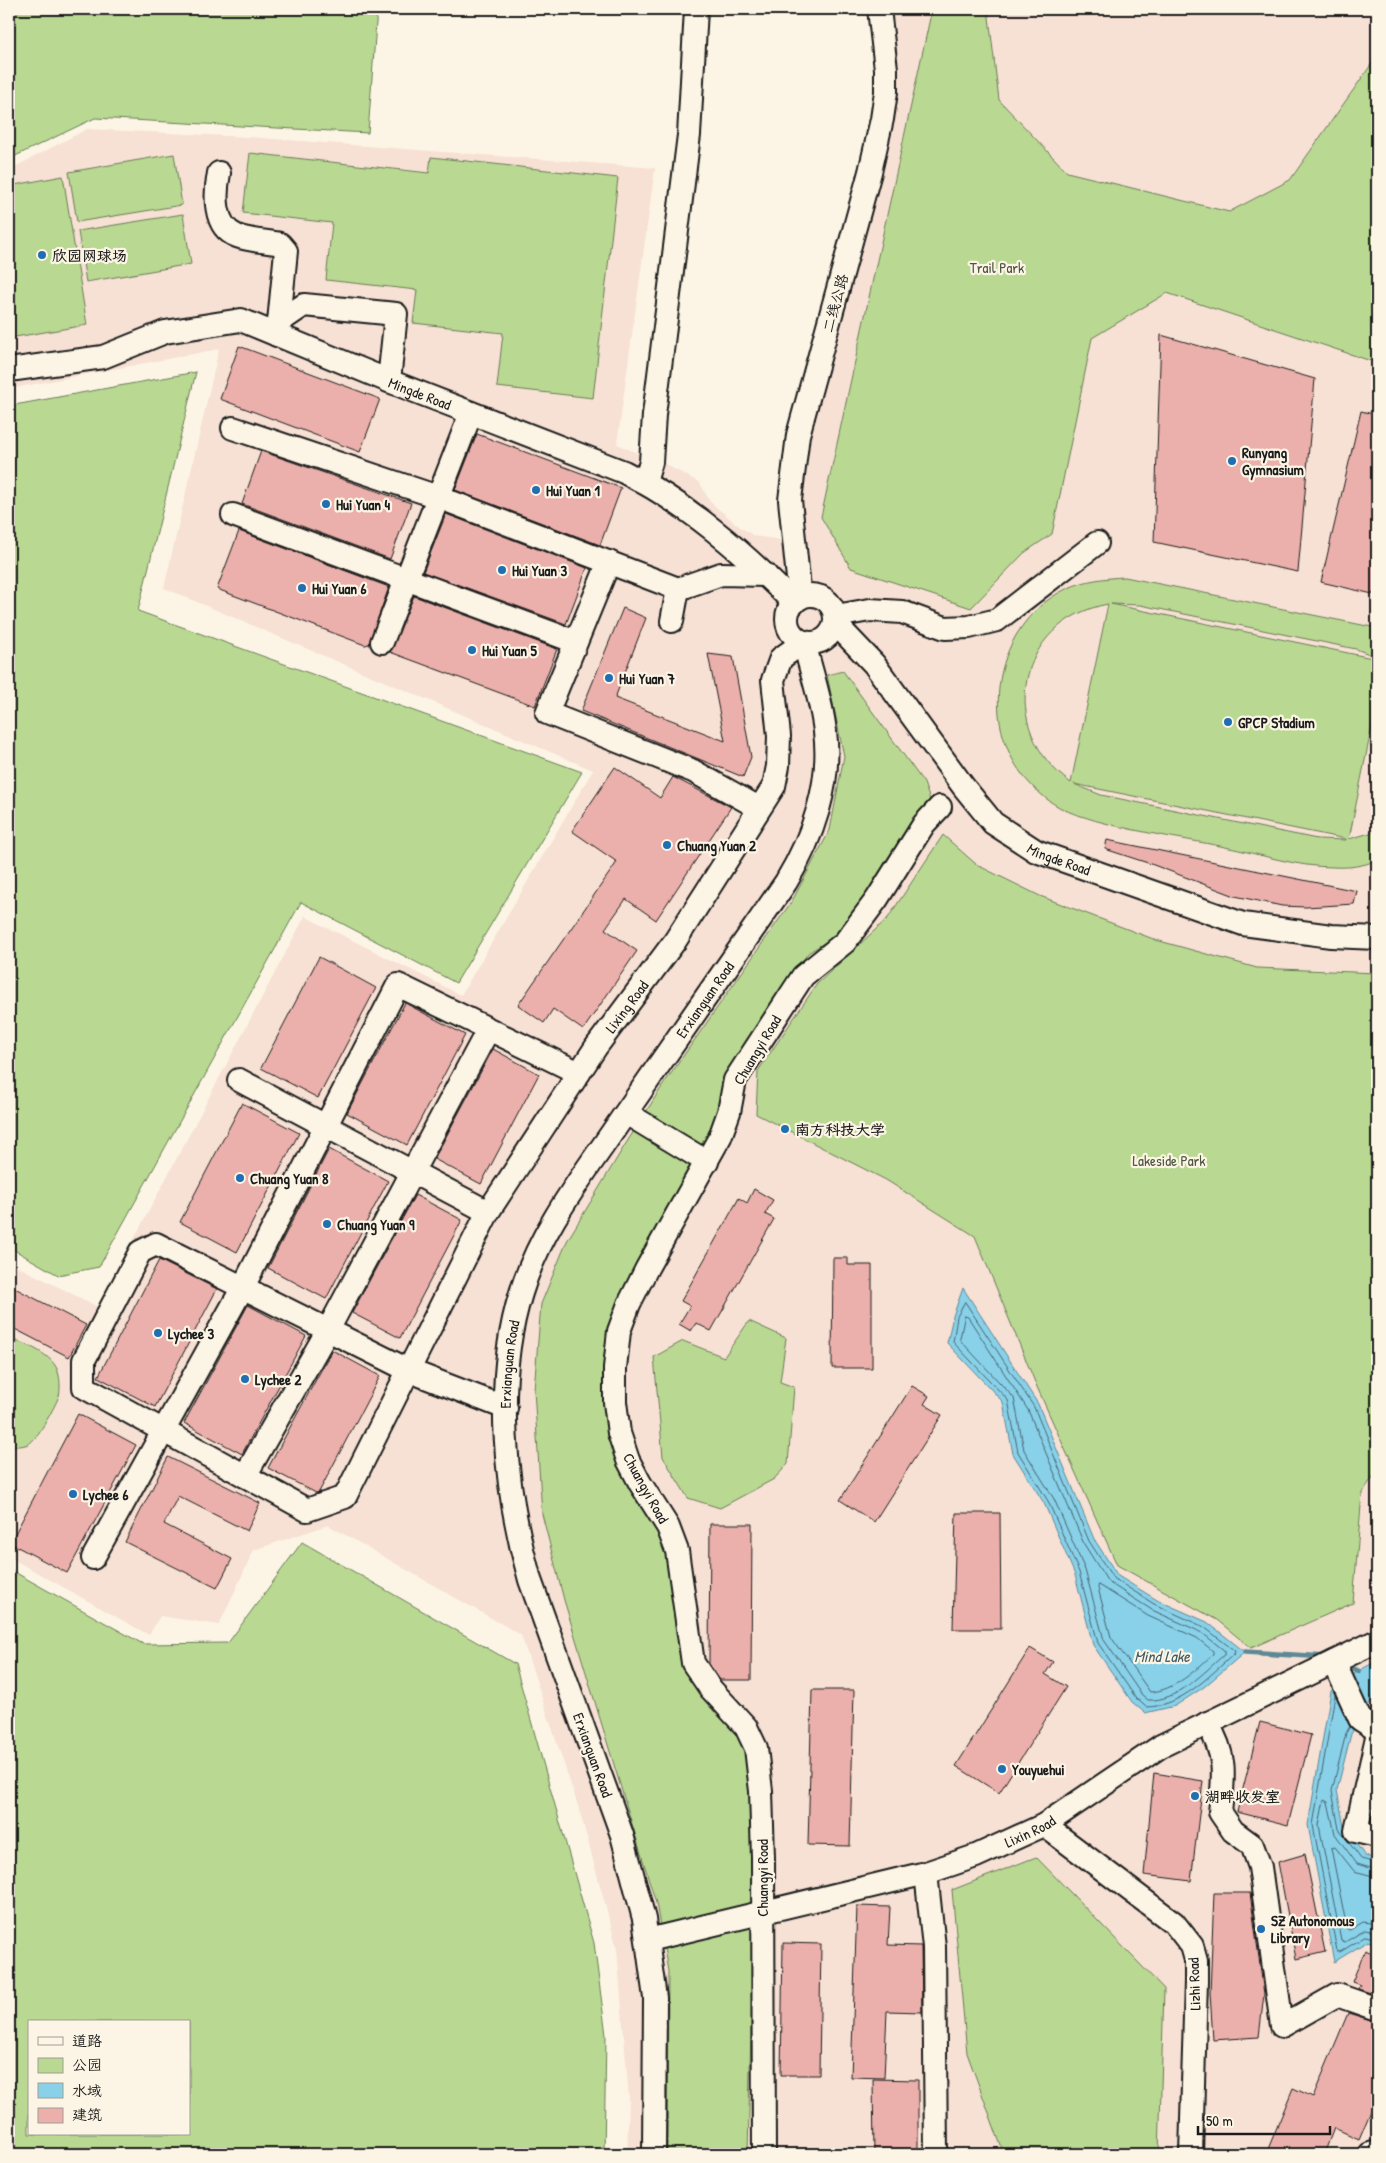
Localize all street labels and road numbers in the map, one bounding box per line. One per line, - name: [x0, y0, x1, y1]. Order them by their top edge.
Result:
- street label: 二线公路: [817, 271, 853, 335]
- street label: Mingde Road: [386, 371, 455, 415]
- street label: Mingde Road: [1023, 838, 1094, 880]
- street label: Erxianguan Road: [671, 957, 739, 1042]
- street label: Lixing Road: [600, 976, 653, 1037]
- street label: Chuangyi Road: [728, 1011, 786, 1089]
- street label: Erxianguan Road: [494, 1318, 524, 1408]
- street label: Chuangyi Road: [618, 1449, 674, 1527]
- street label: Erxianguan Road: [568, 1710, 618, 1800]
- street label: Lixin Road: [1001, 1810, 1059, 1852]
- street label: Chuangyi Road: [752, 1839, 773, 1917]
- street label: Lizhi Road: [1183, 1957, 1205, 2011]

